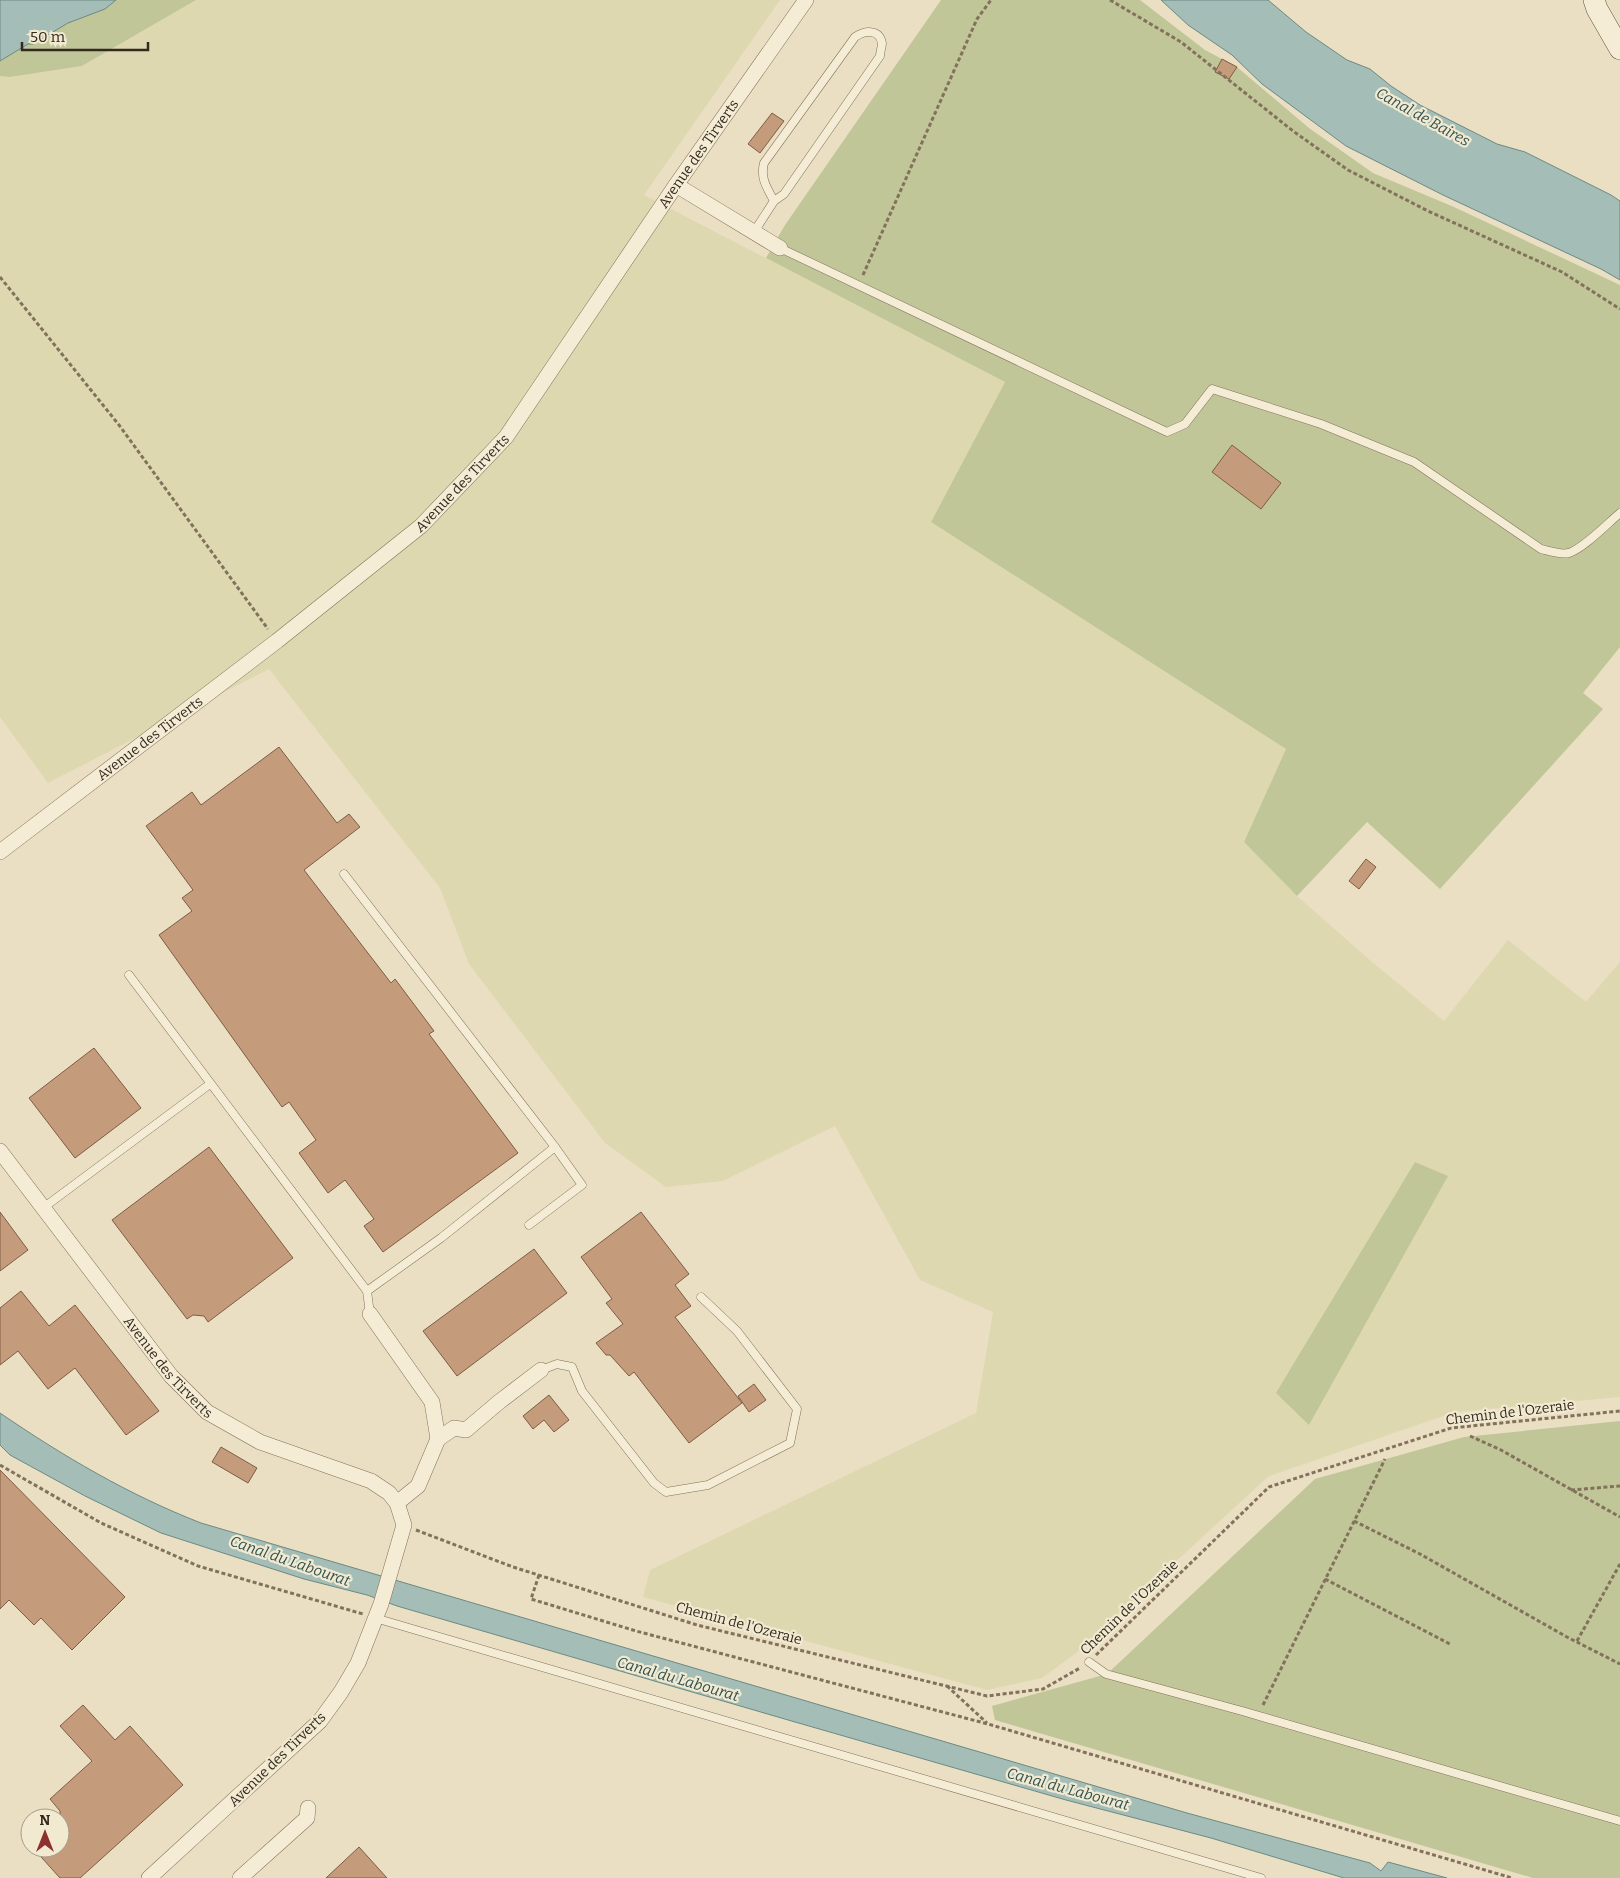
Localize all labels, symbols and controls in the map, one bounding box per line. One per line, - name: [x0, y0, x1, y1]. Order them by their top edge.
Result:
- scale bar: [22, 20, 149, 52]
- text: 50 m: [30, 28, 66, 46]
- water label: Canal de Baires: [1373, 84, 1473, 150]
- street label: Avenue des Tirverts: [655, 96, 742, 211]
- street label: Avenue des Tirverts: [412, 431, 513, 536]
- street label: Avenue des Tirverts: [94, 693, 206, 784]
- street label: Avenue des Tirverts: [120, 1313, 215, 1422]
- street label: Chemin de l'Ozeraie: [1445, 1396, 1575, 1429]
- water label: Canal du Labourat: [228, 1532, 353, 1590]
- street label: Chemin de l'Ozeraie: [1077, 1556, 1182, 1659]
- street label: Chemin de l'Ozeraie: [674, 1598, 804, 1648]
- water label: Canal du Labourat: [615, 1653, 742, 1705]
- street label: Avenue des Tirverts: [225, 1709, 329, 1810]
- water label: Canal du Labourat: [1005, 1764, 1132, 1814]
- north arrow: [20, 1808, 70, 1858]
- text: N: [40, 1812, 51, 1829]

